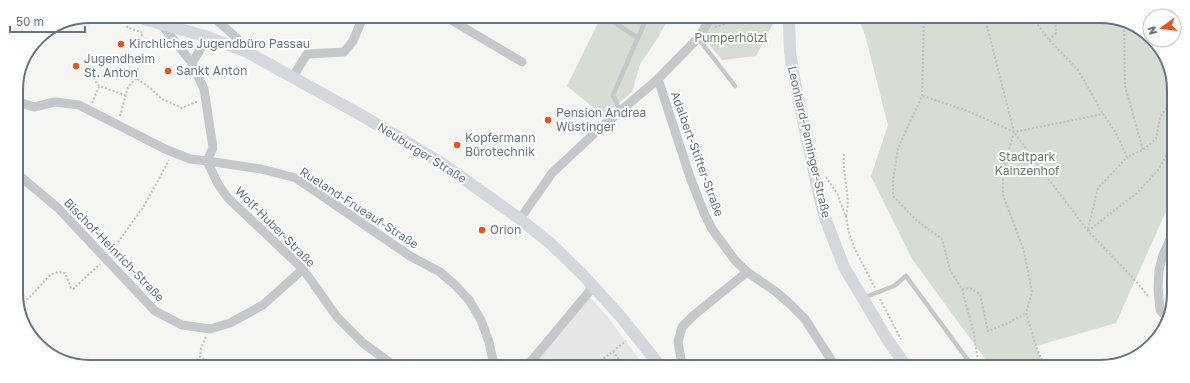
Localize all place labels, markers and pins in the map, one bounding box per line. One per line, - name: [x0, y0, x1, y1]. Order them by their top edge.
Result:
- place label: Kirchliches Jugendbüro Passau: [129, 36, 310, 51]
- marker: Kirchliches Jugendbüro Passau: [116, 39, 126, 49]
- place label: Jugendheim St. Anton: [84, 51, 155, 80]
- marker: Jugendheim St. Anton: [71, 61, 81, 71]
- place label: Sankt Anton: [176, 63, 247, 78]
- marker: Sankt Anton: [163, 66, 173, 76]
- place label: Pension Andrea Wüstinger: [556, 105, 646, 134]
- marker: Pension Andrea Wüstinger: [543, 115, 553, 125]
- place label: Kopfermann Bürotechnik: [465, 130, 536, 159]
- marker: Kopfermann Bürotechnik: [452, 140, 462, 150]
- place label: Orion: [490, 222, 521, 237]
- marker: Orion: [477, 225, 487, 235]

